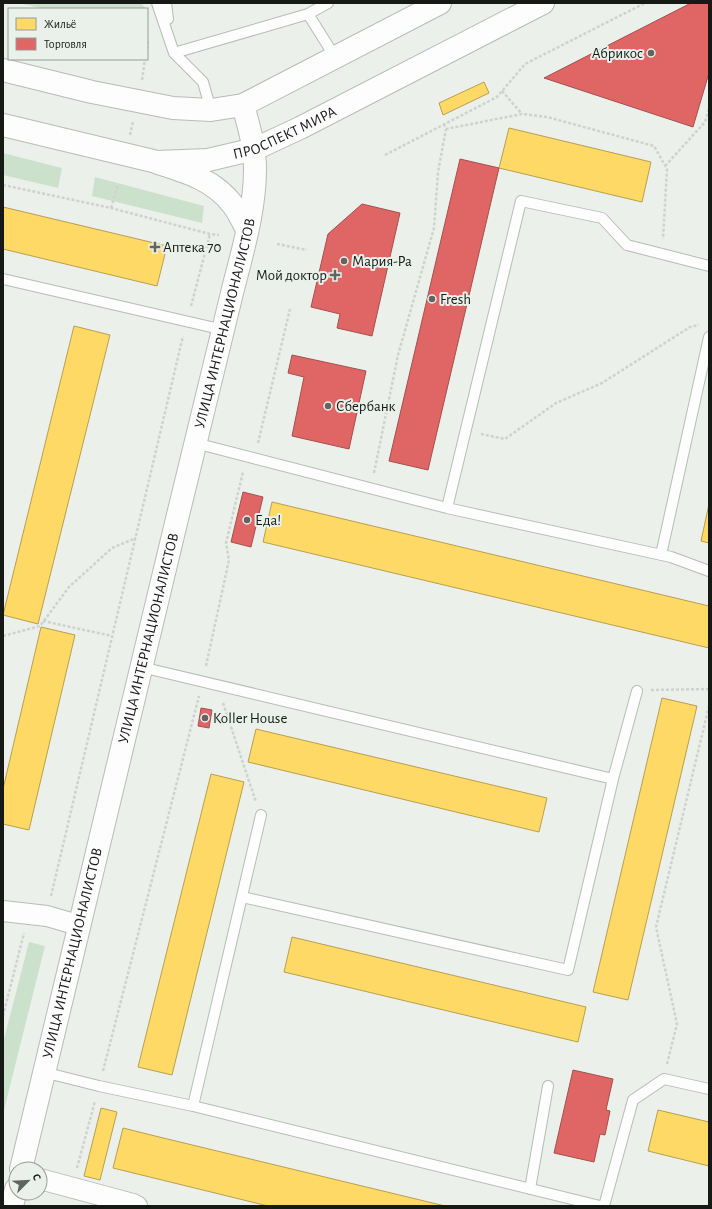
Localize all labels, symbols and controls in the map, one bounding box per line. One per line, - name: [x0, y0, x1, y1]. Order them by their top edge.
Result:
- legend: [8, 8, 148, 60]
- text: Жильё: [44, 18, 76, 30]
- text: Торговля: [44, 38, 87, 50]
- place label: Абрикос: [592, 46, 643, 61]
- marker: Абрикос: [646, 48, 656, 58]
- street label: ПРОСПЕКТ МИРА: [231, 103, 339, 161]
- street label: УЛИЦА ИНТЕРНАЦИОНАЛИСТОВ: [192, 217, 257, 430]
- place label: Аптека 70: [163, 240, 222, 255]
- marker: Аптека 70: [150, 242, 160, 252]
- place label: Мария-Ра: [352, 254, 412, 269]
- marker: Мария-Ра: [339, 256, 349, 266]
- place label: Мой доктор: [256, 268, 327, 283]
- marker: Мой доктор: [330, 270, 340, 280]
- place label: Fresh: [440, 292, 471, 307]
- marker: Fresh: [427, 294, 437, 304]
- place label: Сбербанк: [336, 399, 396, 414]
- marker: Сбербанк: [323, 401, 333, 411]
- place label: Еда!: [255, 513, 281, 528]
- marker: Еда!: [242, 515, 252, 525]
- street label: УЛИЦА ИНТЕРНАЦИОНАЛИСТОВ: [115, 531, 181, 745]
- place label: Koller House: [213, 711, 287, 726]
- marker: Koller House: [200, 713, 210, 723]
- street label: УЛИЦА ИНТЕРНАЦИОНАЛИСТОВ: [40, 846, 105, 1060]
- north arrow: [8, 1161, 48, 1201]
- text: С: [30, 1172, 43, 1182]

